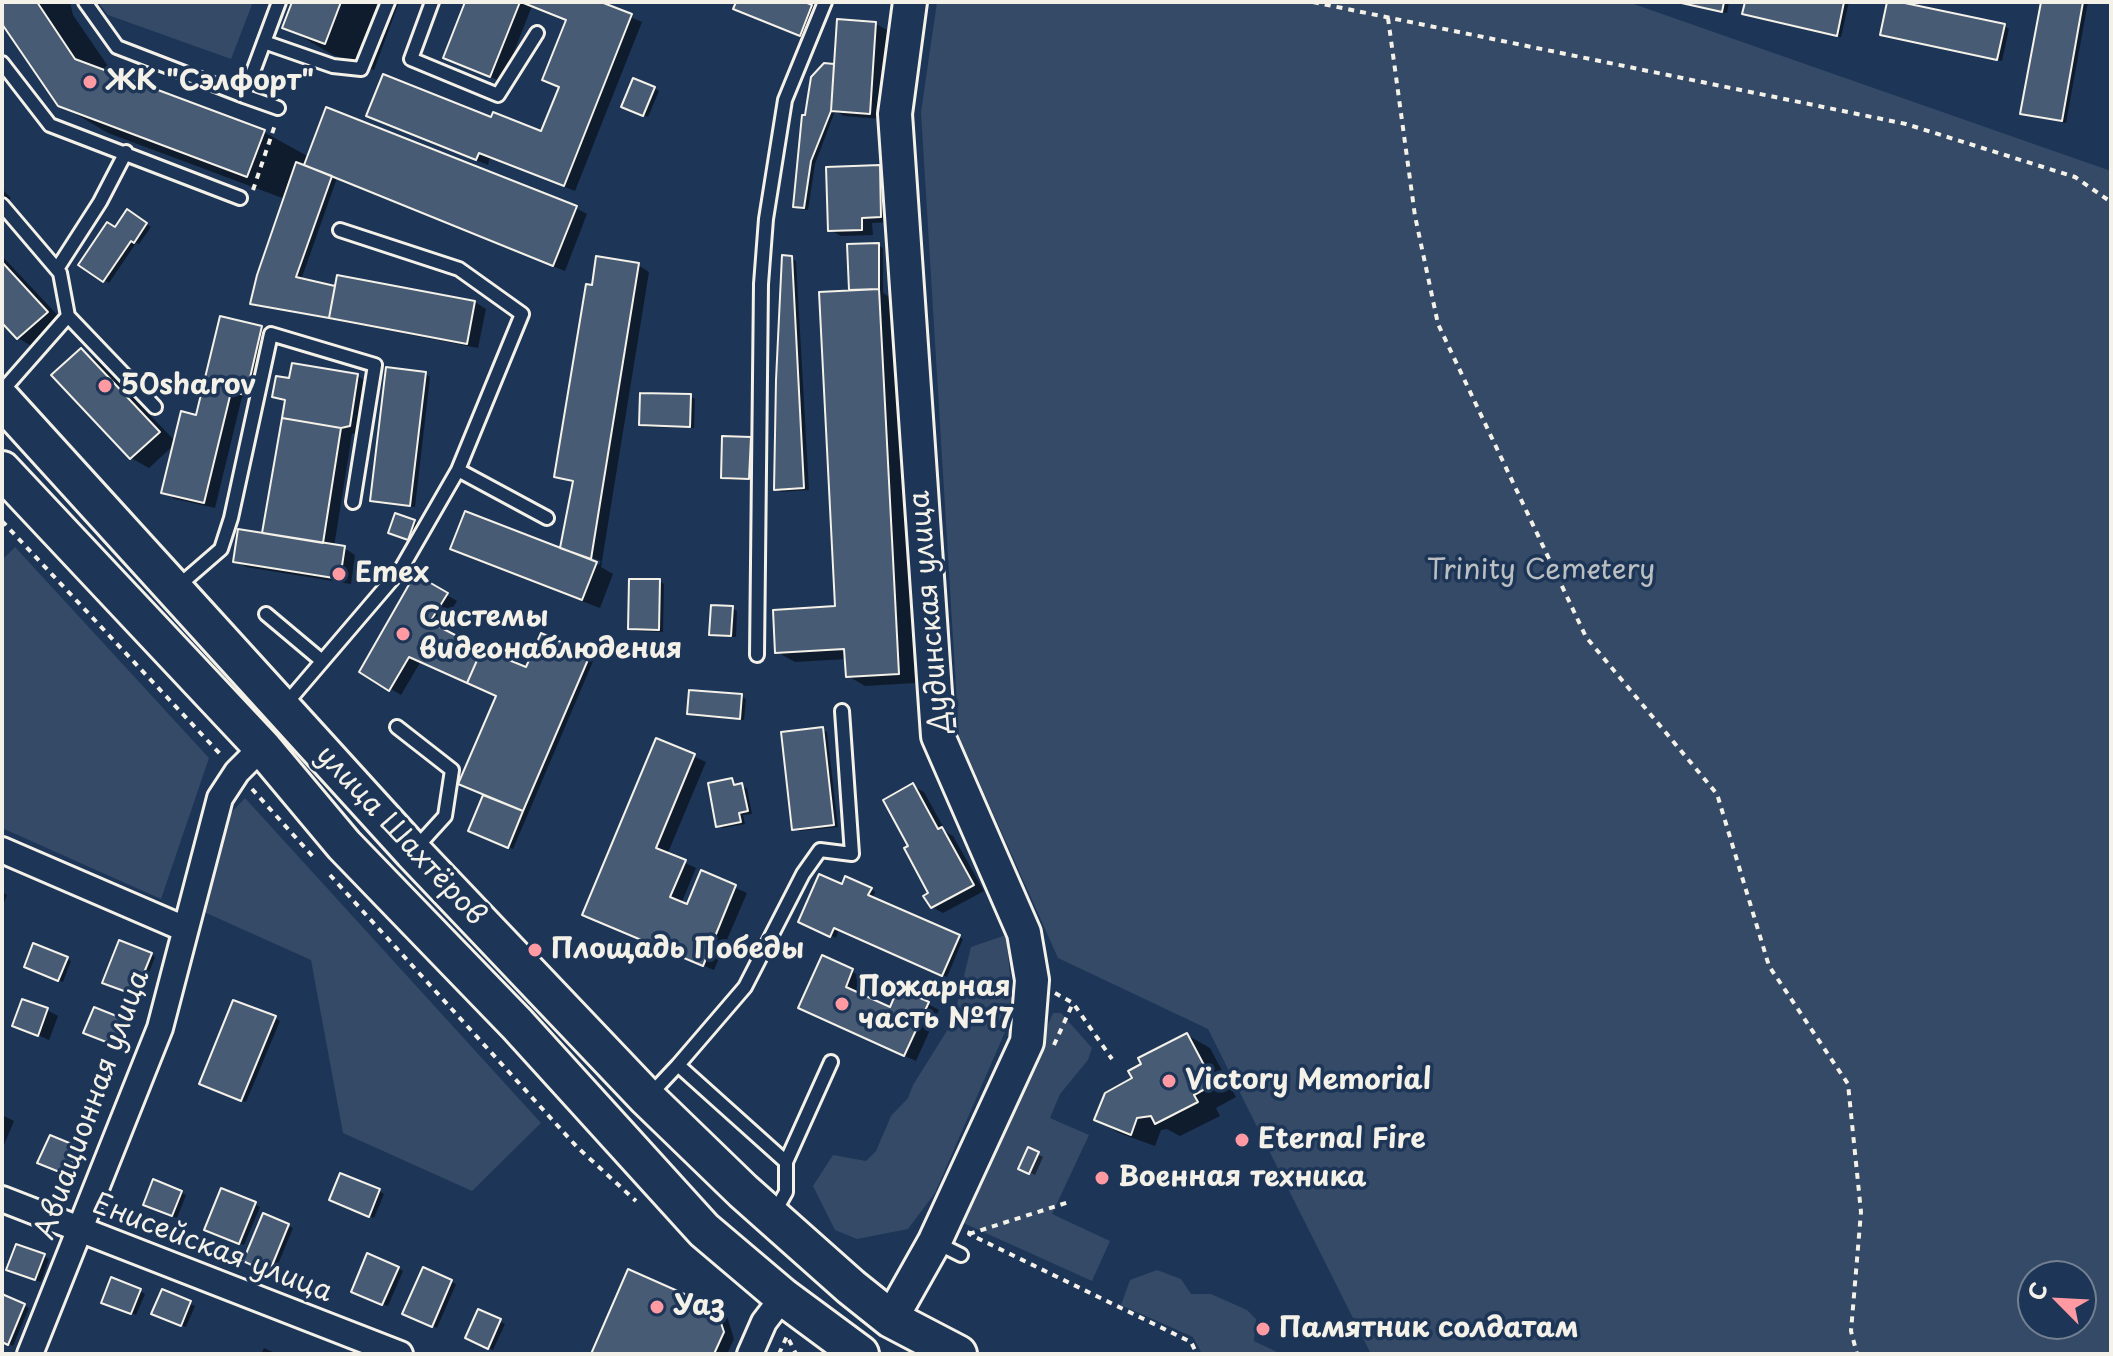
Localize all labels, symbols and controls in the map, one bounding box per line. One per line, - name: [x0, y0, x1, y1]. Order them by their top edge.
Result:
- place label: ЖК "Сэлфорт": [106, 65, 314, 99]
- marker: ЖК "Сэлфорт": [81, 73, 99, 91]
- place label: 50sharov: [121, 369, 256, 403]
- marker: 50sharov: [96, 377, 114, 395]
- street label: Дудинская улица: [904, 489, 958, 735]
- park label: Trinity Cemetery: [1427, 554, 1655, 588]
- place label: Emex: [355, 557, 429, 591]
- marker: Emex: [330, 565, 348, 583]
- place label: Системы видеонаблюдения: [419, 601, 682, 667]
- marker: Системы видеонаблюдения: [394, 625, 412, 643]
- street label: улица Шахтёров: [308, 739, 492, 933]
- place label: Площадь Победы: [551, 933, 804, 967]
- marker: Площадь Победы: [526, 941, 544, 959]
- street label: Авиационная улица: [29, 966, 157, 1244]
- place label: Пожарная часть №17: [858, 971, 1014, 1037]
- marker: Пожарная часть №17: [833, 995, 851, 1013]
- place label: Victory Memorial: [1185, 1064, 1431, 1098]
- marker: Victory Memorial: [1160, 1072, 1178, 1090]
- place label: Eternal Fire: [1258, 1123, 1426, 1157]
- marker: Eternal Fire: [1233, 1131, 1251, 1149]
- place label: Военная техника: [1118, 1161, 1367, 1195]
- marker: Военная техника: [1093, 1169, 1111, 1187]
- street label: Енисейская улица: [87, 1188, 337, 1310]
- north arrow: [2017, 1260, 2097, 1340]
- text: С: [2018, 1277, 2055, 1305]
- place label: Уаз: [673, 1290, 725, 1324]
- marker: Уаз: [648, 1298, 666, 1316]
- place label: Памятник солдатам: [1279, 1312, 1578, 1346]
- marker: Памятник солдатам: [1254, 1320, 1272, 1338]

